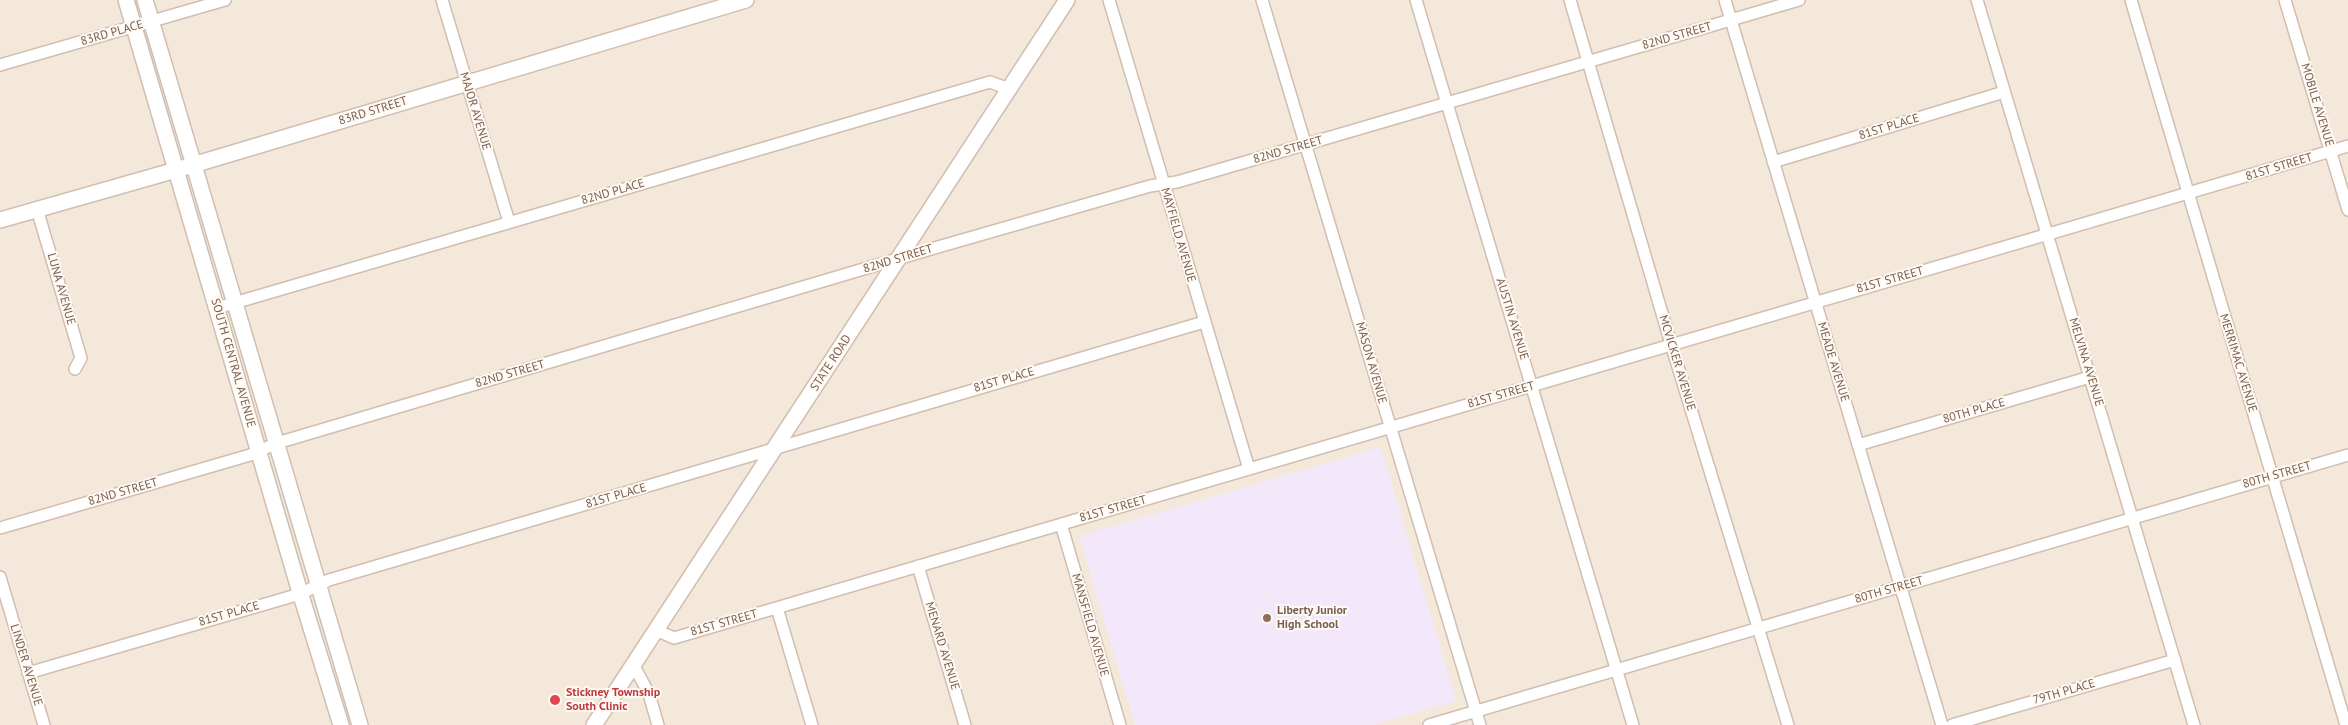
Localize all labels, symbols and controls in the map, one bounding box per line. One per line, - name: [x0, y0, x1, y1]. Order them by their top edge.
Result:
- street label: 83RD PLACE: [79, 17, 145, 49]
- street label: 82ND STREET: [1640, 19, 1714, 53]
- street label: MOBILE AVENUE: [2298, 62, 2336, 148]
- street label: MAJOR AVENUE: [456, 70, 494, 152]
- street label: 83RD STREET: [337, 94, 409, 128]
- street label: 81ST PLACE: [1857, 111, 1921, 143]
- street label: 82ND STREET: [1251, 133, 1325, 167]
- street label: 81ST STREET: [2244, 150, 2314, 184]
- street label: 82ND PLACE: [580, 176, 646, 208]
- street label: MAYFIELD AVENUE: [1158, 186, 1198, 284]
- street label: 82ND STREET: [862, 242, 934, 276]
- street label: LUNA AVENUE: [44, 251, 78, 327]
- street label: 81ST STREET: [1855, 264, 1925, 296]
- street label: AUSTIN AVENUE: [1493, 276, 1531, 362]
- street label: SOUTH CENTRAL AVENUE: [208, 297, 258, 429]
- street label: MERRIMAC AVENUE: [2216, 312, 2260, 414]
- street label: MCVICKER AVENUE: [1656, 313, 1698, 413]
- street label: MELVINA AVENUE: [2066, 316, 2106, 408]
- street label: MASON AVENUE: [1352, 320, 1390, 406]
- street label: MEADE AVENUE: [1814, 320, 1852, 404]
- street label: STATE ROAD: [807, 332, 855, 394]
- street label: 82ND STREET: [473, 357, 547, 391]
- street label: 81ST PLACE: [972, 364, 1036, 396]
- street label: 81ST STREET: [1466, 379, 1536, 411]
- street label: 80TH PLACE: [1941, 395, 2007, 427]
- street label: 80TH STREET: [2241, 458, 2313, 492]
- street label: 82ND STREET: [86, 475, 160, 509]
- street label: 81ST PLACE: [584, 480, 648, 512]
- street label: 81ST STREET: [1078, 493, 1148, 525]
- street label: MANSFIELD AVENUE: [1068, 572, 1112, 678]
- street label: 80TH STREET: [1853, 573, 1925, 607]
- street label: 81ST PLACE: [197, 598, 261, 630]
- street label: MENARD AVENUE: [922, 600, 962, 692]
- place label: Liberty Junior High School: [1277, 604, 1347, 632]
- street label: 81ST STREET: [689, 607, 759, 639]
- marker: Liberty Junior High School: [1261, 612, 1273, 624]
- street label: LINDER AVENUE: [7, 623, 45, 707]
- street label: 79TH PLACE: [2031, 676, 2097, 708]
- place label: Stickney Township South Clinic: [566, 686, 660, 714]
- marker: Stickney Township South Clinic: [548, 693, 562, 707]

